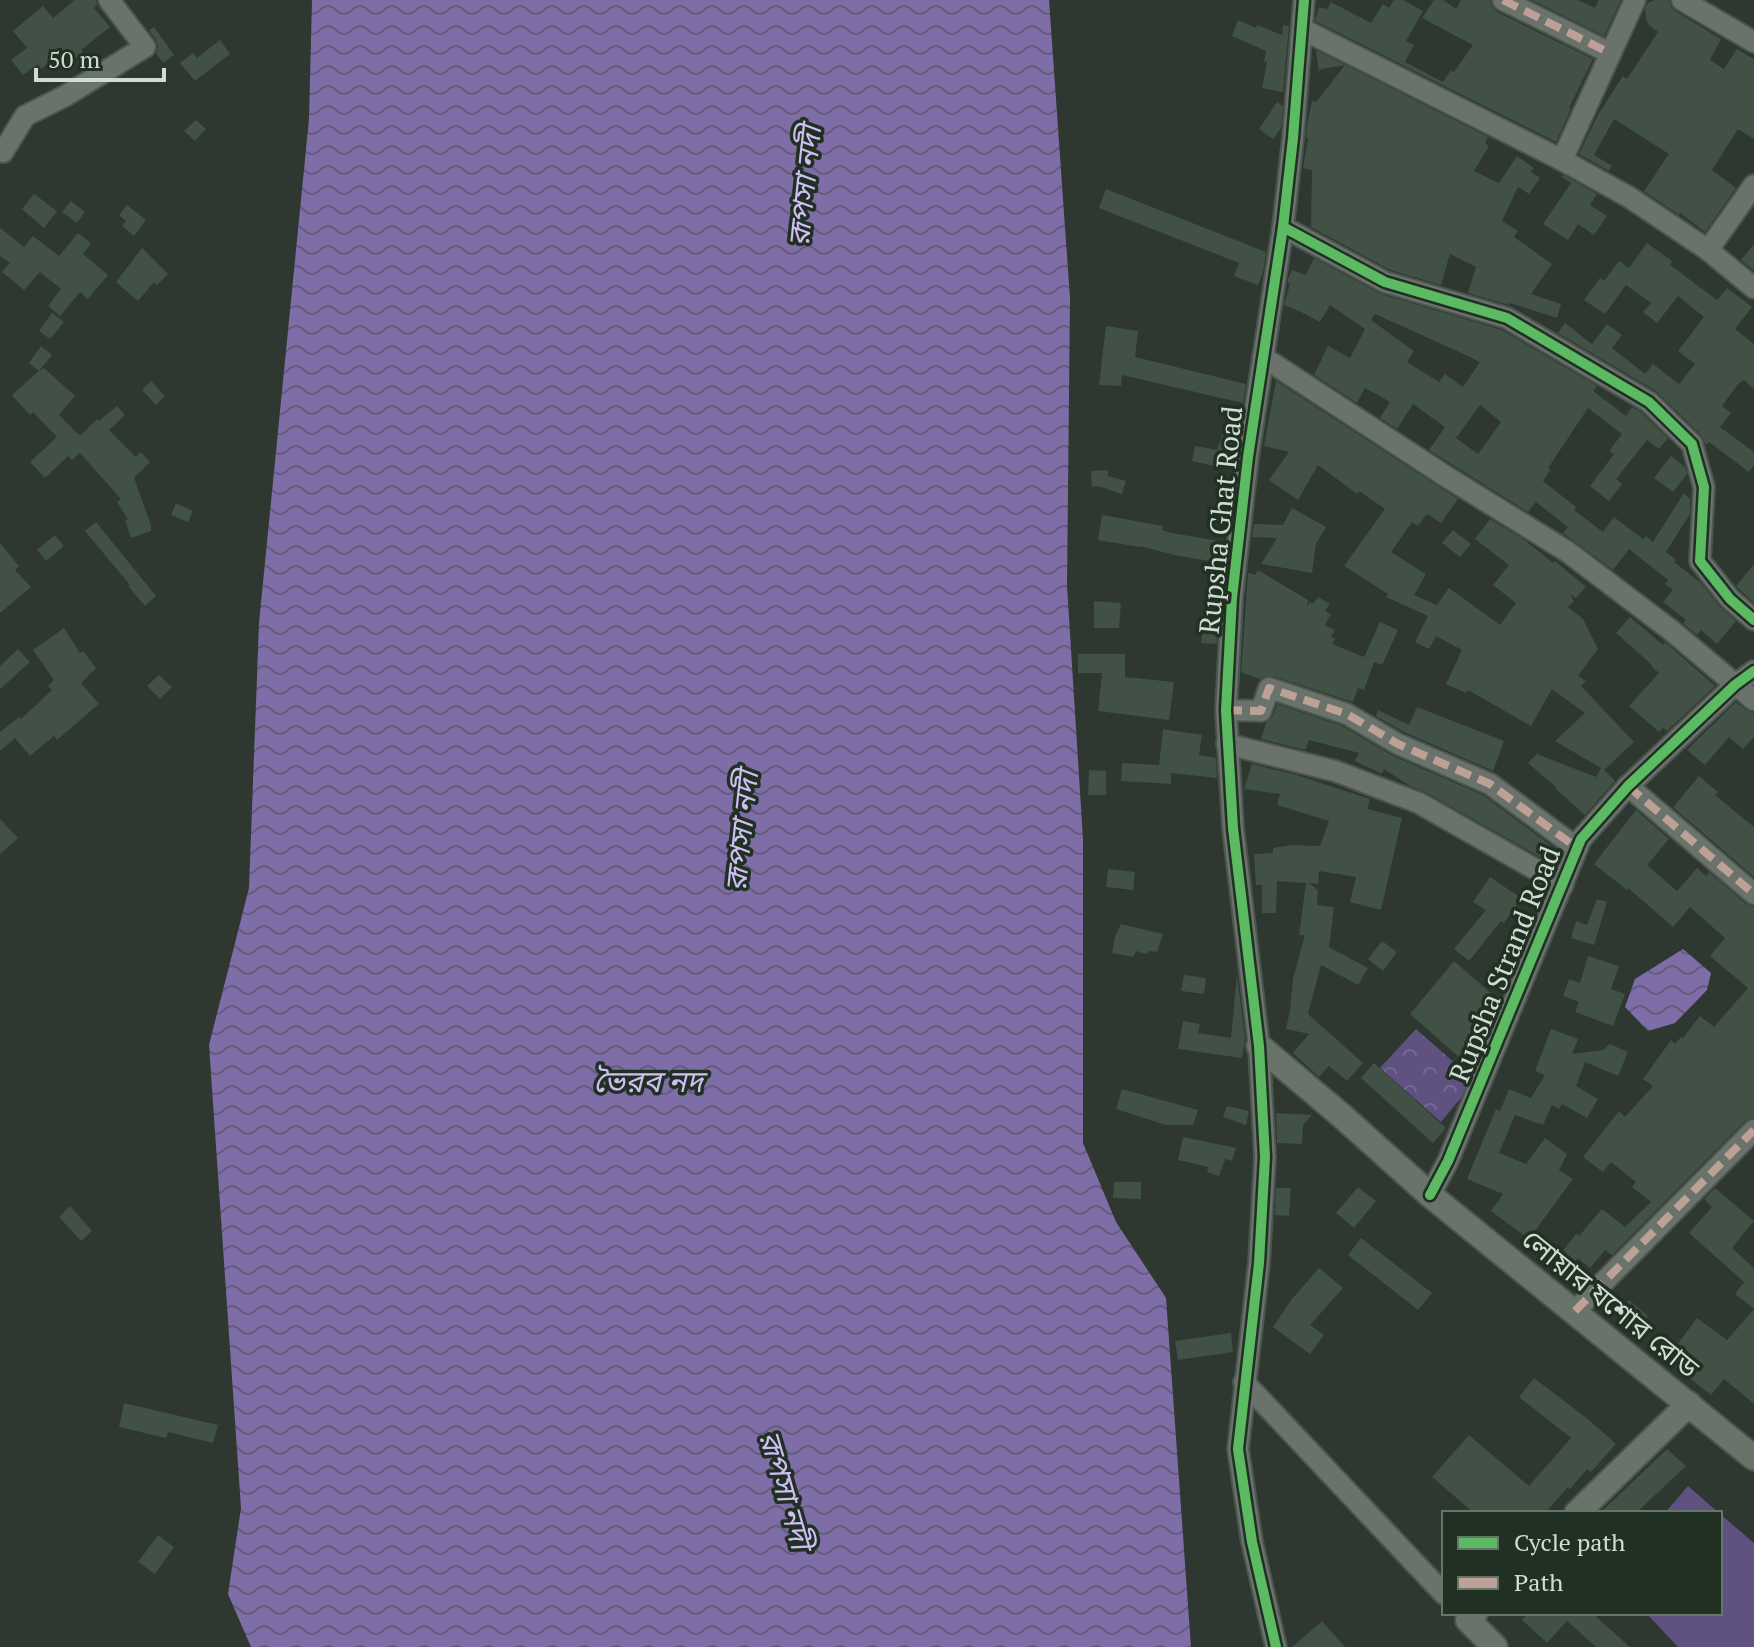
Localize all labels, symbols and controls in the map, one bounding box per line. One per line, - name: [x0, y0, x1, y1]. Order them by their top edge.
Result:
- scale bar: [36, 32, 164, 82]
- text: 50 m: [48, 43, 100, 75]
- water label: রূপসা নদী: [778, 119, 831, 248]
- street label: Rupsha Ghat Road: [1190, 404, 1250, 636]
- water label: রূপসা নদী: [715, 764, 768, 893]
- street label: Rupsha Strand Road: [1440, 841, 1568, 1087]
- water label: ভৈরব নদ: [593, 1061, 708, 1101]
- street label: লোয়ার যশোর রোড: [1515, 1220, 1708, 1386]
- water label: রূপসা নদী: [750, 1426, 823, 1558]
- legend: [1442, 1511, 1722, 1615]
- text: Cycle path: [1514, 1526, 1625, 1558]
- text: Path: [1514, 1566, 1563, 1598]

